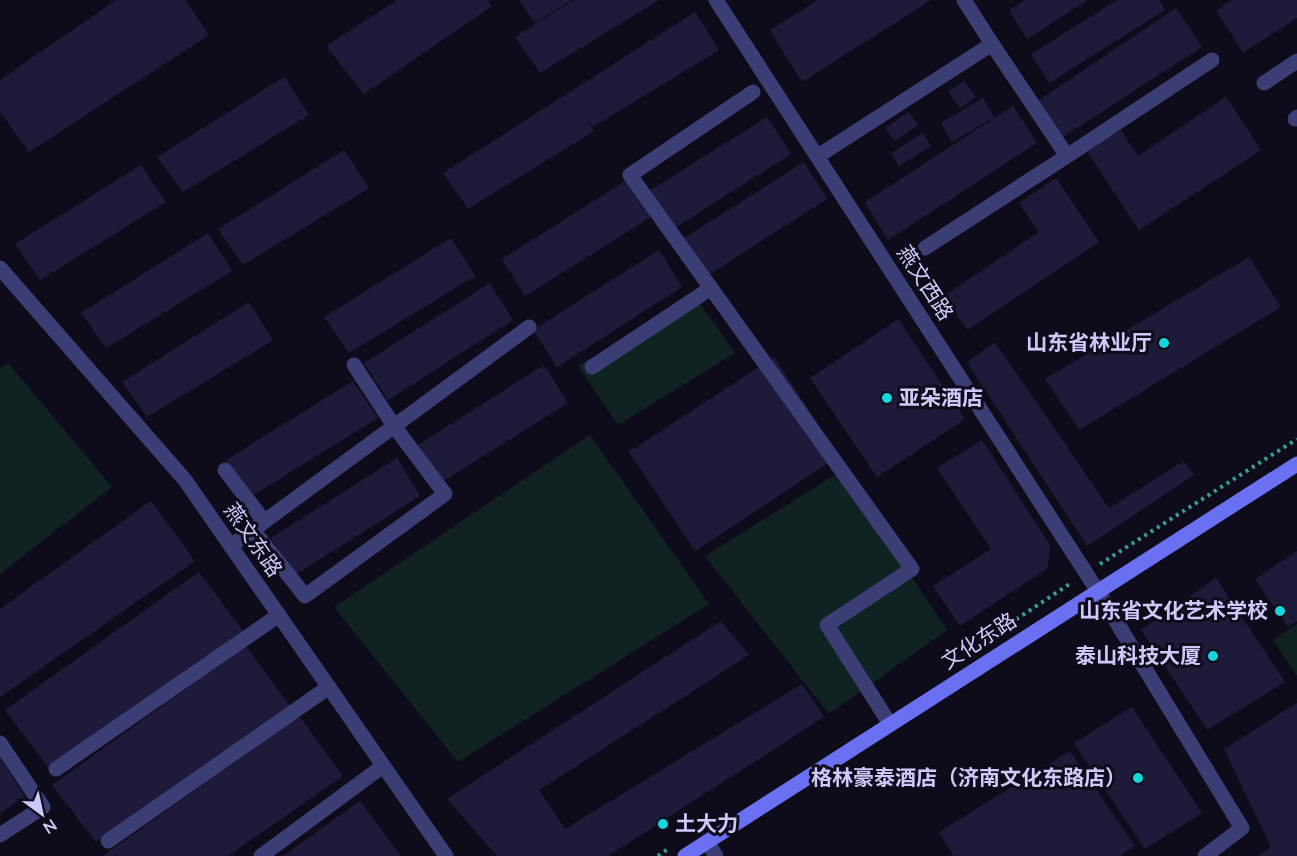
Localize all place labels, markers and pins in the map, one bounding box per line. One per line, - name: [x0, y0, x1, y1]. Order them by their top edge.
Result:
- place label: 山东省林业厅: [1026, 329, 1152, 354]
- marker: 山东省林业厅: [1157, 336, 1171, 350]
- place label: 亚朵酒店: [899, 384, 983, 409]
- marker: 亚朵酒店: [880, 391, 894, 405]
- place label: 山东省文化艺术学校: [1079, 597, 1268, 622]
- marker: 山东省文化艺术学校: [1273, 604, 1287, 618]
- place label: 泰山科技大厦: [1075, 642, 1201, 667]
- marker: 泰山科技大厦: [1206, 649, 1220, 663]
- place label: 格林豪泰酒店（济南文化东路店）: [811, 764, 1126, 789]
- marker: 格林豪泰酒店（济南文化东路店）: [1131, 771, 1145, 785]
- place label: 土大力: [675, 810, 738, 835]
- marker: 土大力: [656, 817, 670, 831]

